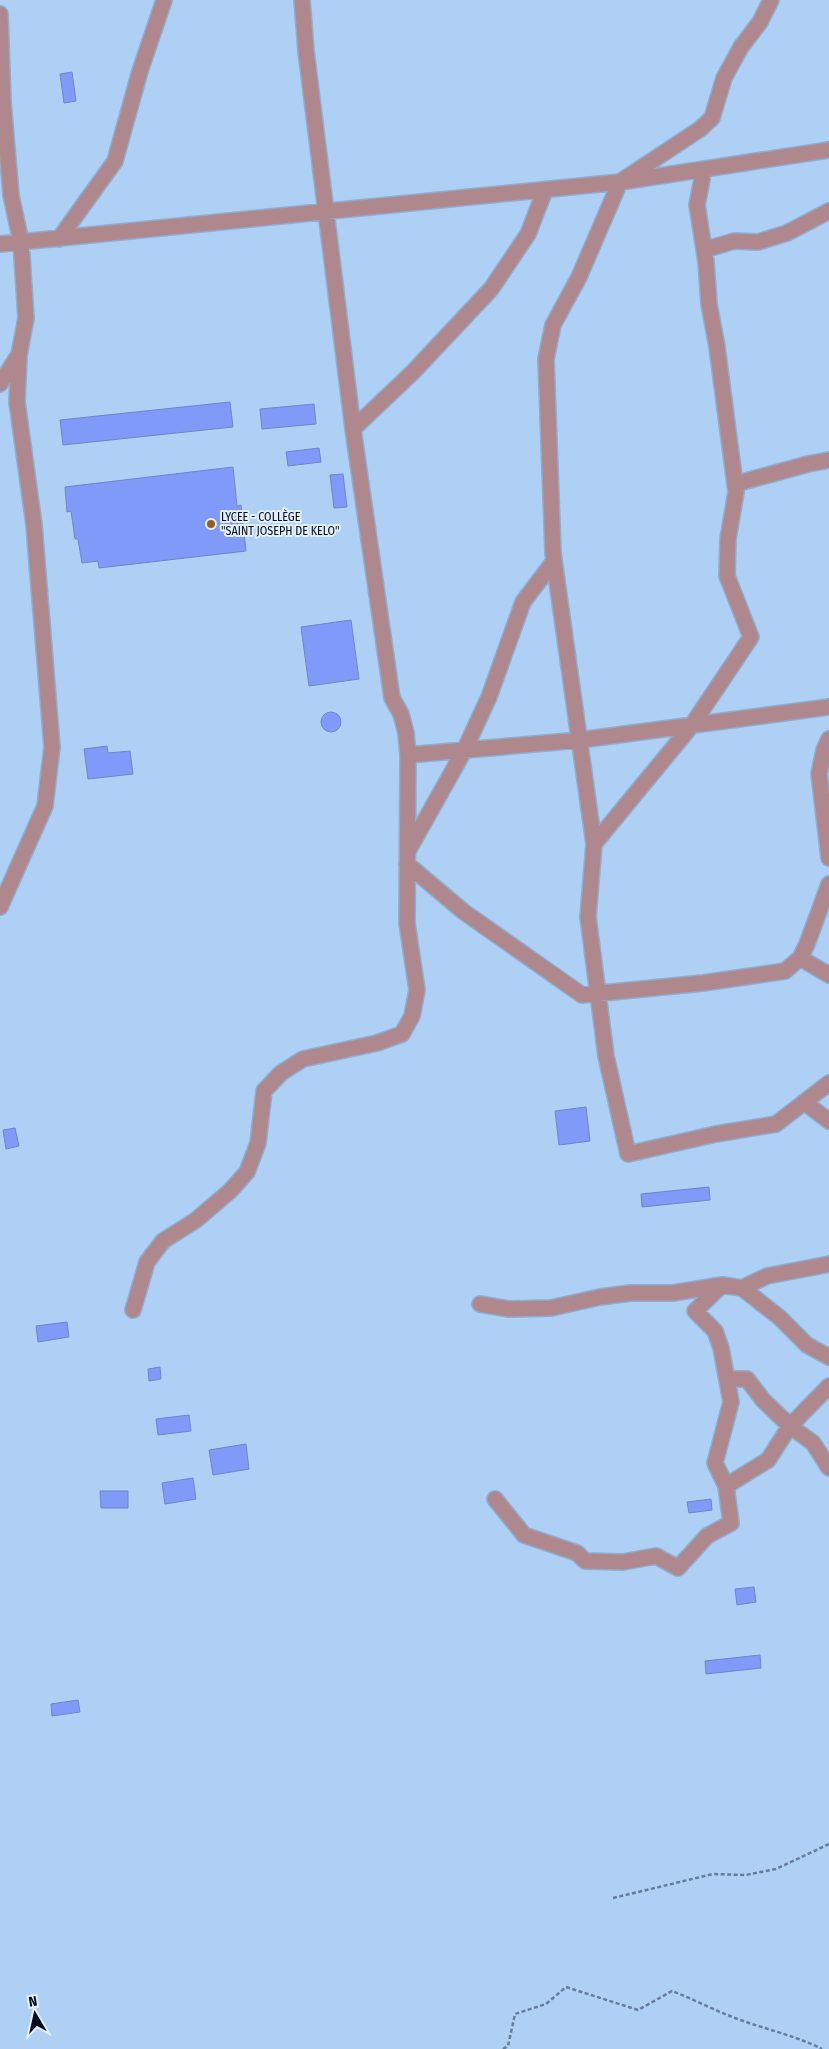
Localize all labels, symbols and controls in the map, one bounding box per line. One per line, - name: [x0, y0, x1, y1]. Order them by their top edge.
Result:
- place label: LYCEE - COLLÈGE "SAINT JOSEPH DE KELO": [221, 509, 340, 538]
- marker: LYCEE - COLLÈGE "SAINT JOSEPH DE KELO": [205, 518, 217, 530]
- north arrow: [10, 1989, 60, 2039]
- text: N: [28, 1993, 39, 2011]

